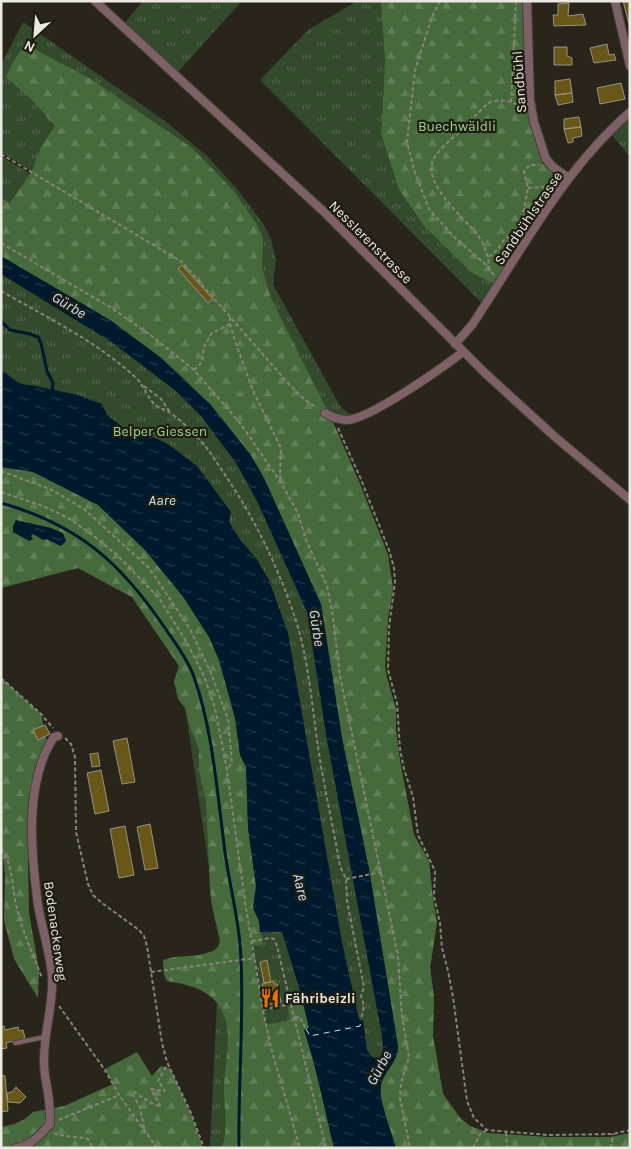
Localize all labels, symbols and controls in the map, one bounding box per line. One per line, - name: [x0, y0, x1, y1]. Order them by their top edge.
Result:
- north arrow: [10, 10, 60, 60]
- text: N: [21, 36, 38, 56]
- street label: Sandbühl: [509, 50, 530, 114]
- park label: Buechwäldli: [418, 118, 496, 135]
- street label: Sandbühlstrasse: [491, 168, 566, 268]
- street label: Nesslerenstrasse: [326, 197, 416, 287]
- water label: Gürbe: [49, 288, 89, 322]
- park label: Belper Giessen: [113, 423, 207, 440]
- water label: Aare: [148, 491, 176, 509]
- water label: Gürbe: [305, 608, 329, 648]
- water label: Aare: [289, 872, 313, 902]
- street label: Bodenackerweg: [40, 880, 71, 982]
- restaurant icon: Fähribeizli: [259, 987, 281, 1009]
- place label: Fähribeizli: [285, 990, 356, 1007]
- water label: Gürbe: [362, 1047, 396, 1088]

